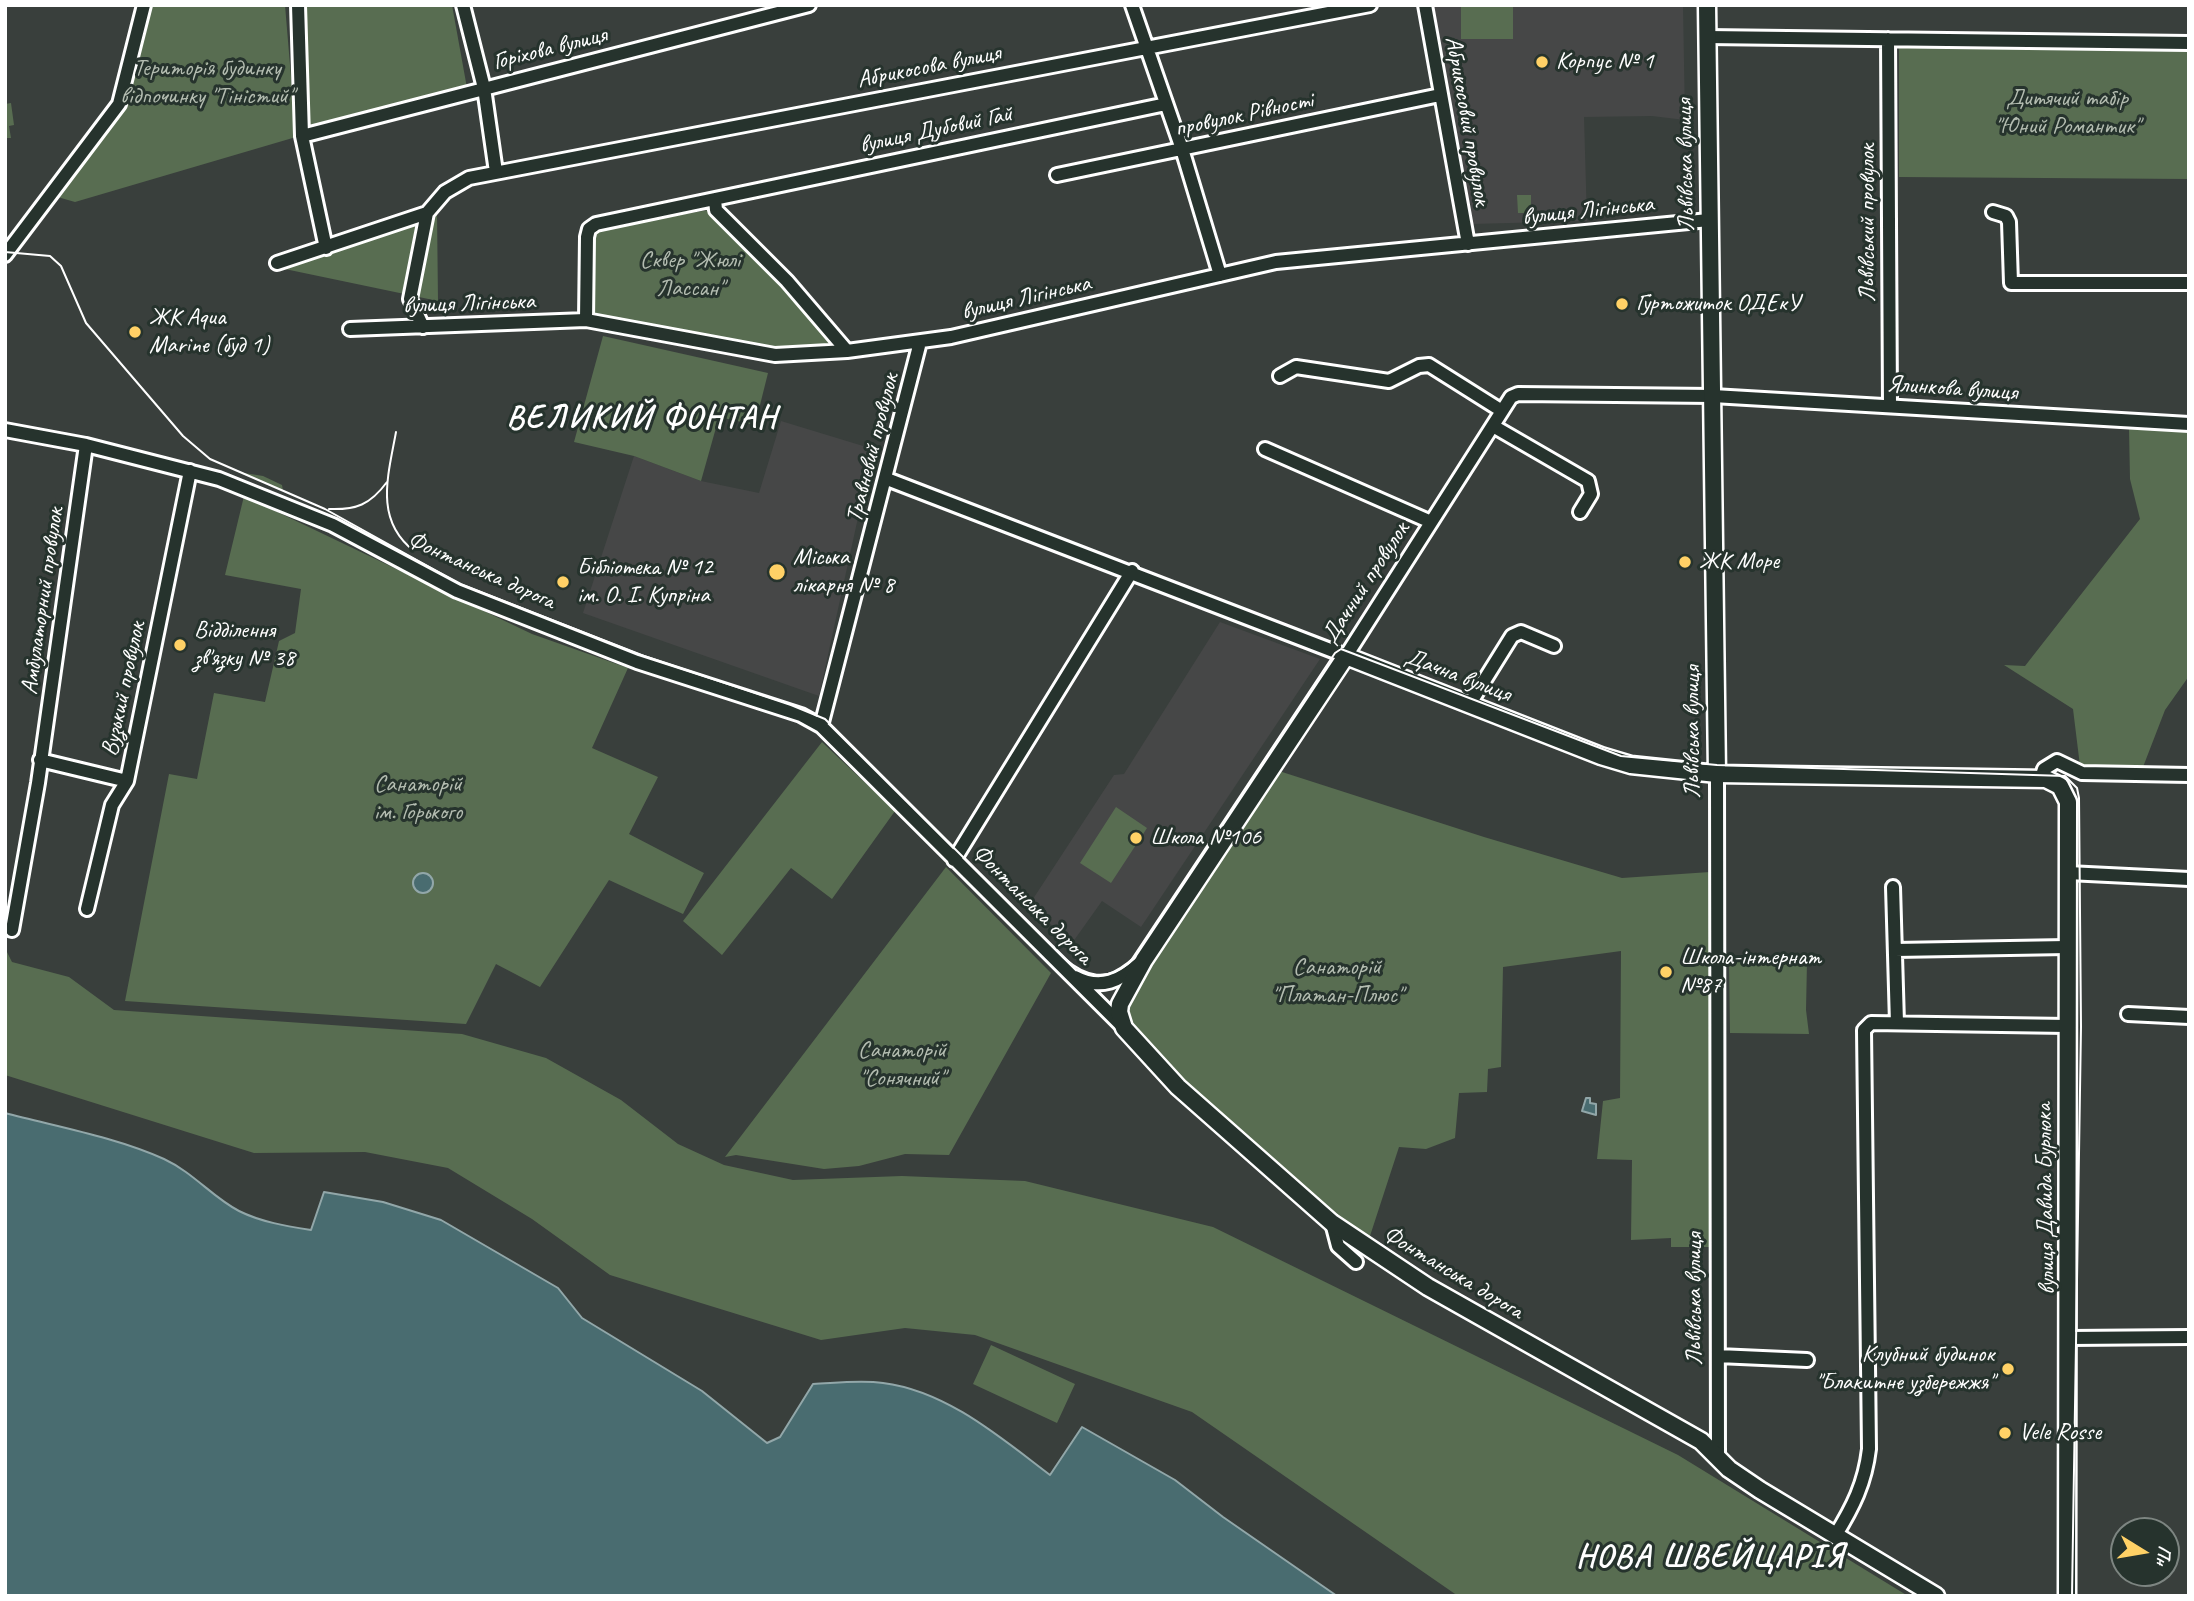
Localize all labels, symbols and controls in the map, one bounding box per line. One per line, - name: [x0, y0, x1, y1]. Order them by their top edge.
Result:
- street label: Горіхова вулиця: [490, 21, 610, 77]
- street label: Абрикосовий провулок: [1438, 34, 1496, 208]
- street label: Абрикосова вулиця: [855, 39, 1003, 95]
- place label: Корпус № 1: [1556, 48, 1654, 76]
- marker: Корпус № 1: [1534, 54, 1550, 70]
- park label: Територія будинку відпочинку "Тіністий": [120, 55, 294, 111]
- park label: Дитячий табір "Юний Романтик": [1995, 85, 2139, 141]
- street label: провулок Рівності: [1172, 86, 1316, 144]
- street label: Львівська вулиця: [1670, 98, 1702, 232]
- street label: вулиця Дубовий Гай: [857, 100, 1015, 160]
- street label: Львівський провулок: [1854, 144, 1882, 302]
- street label: вулиця Лігінська: [1521, 190, 1655, 232]
- park label: Сквер "Жюлі Лассан": [640, 247, 740, 303]
- street label: вулиця Лігінська: [958, 269, 1094, 327]
- street label: вулиця Лігінська: [403, 287, 535, 321]
- place label: Гуртожиток ОДЕкУ: [1636, 290, 1800, 318]
- marker: Гуртожиток ОДЕкУ: [1614, 296, 1630, 312]
- place label: ЖК Aqua Marine (буд 1): [149, 304, 269, 360]
- marker: ЖК Aqua Marine (буд 1): [127, 324, 143, 340]
- street label: Травневий провулок: [841, 370, 905, 526]
- street label: Ялинкова вулиця: [1886, 370, 2018, 408]
- district label: ВЕЛИКИЙ ФОНТАН: [504, 400, 780, 438]
- street label: Амбулаторний провулок: [16, 506, 70, 696]
- street label: Дачний провулок: [1316, 517, 1416, 649]
- street label: Фонтанська дорога: [403, 526, 559, 616]
- place label: Міська лікарня № 8: [793, 544, 894, 600]
- place label: ЖК Море: [1699, 548, 1779, 576]
- place label: Бібліотека № 12 ім. О. І. Купріна: [577, 554, 713, 610]
- marker: ЖК Море: [1677, 554, 1693, 570]
- marker: Міська лікарня № 8: [767, 562, 787, 582]
- marker: Бібліотека № 12 ім. О. І. Купріна: [555, 574, 571, 590]
- place label: Відділення зв'язку № 38: [194, 617, 295, 673]
- street label: Вузький провулок: [96, 619, 152, 759]
- marker: Відділення зв'язку № 38: [172, 637, 188, 653]
- street label: Дачна вулиця: [1401, 643, 1515, 709]
- street label: Львівська вулиця: [1679, 666, 1707, 798]
- park label: Cанаторій ім. Горького: [374, 771, 462, 827]
- place label: Школа №106: [1150, 824, 1261, 852]
- marker: Школа №106: [1128, 830, 1144, 846]
- street label: Фонтанська дорога: [966, 839, 1098, 971]
- place label: Школа-інтернат №87: [1680, 944, 1821, 1000]
- park label: Санаторій "Платан-Плюс": [1272, 954, 1402, 1010]
- marker: Школа-інтернат №87: [1658, 964, 1674, 980]
- park label: Санаторій "Сонячний": [858, 1037, 946, 1093]
- street label: вулиця Давида Бурлюка: [2030, 1103, 2062, 1295]
- street label: Фонтанська дорога: [1378, 1220, 1528, 1326]
- street label: Львівська вулиця: [1681, 1233, 1709, 1365]
- place label: Клубний будинок "Блакитне узбережжя": [1815, 1341, 1994, 1397]
- marker: Клубний будинок "Блакитне узбережжя": [2000, 1361, 2016, 1377]
- place label: Vele Rosse: [2019, 1419, 2101, 1447]
- marker: Vele Rosse: [1997, 1425, 2013, 1441]
- north arrow: [2110, 1517, 2180, 1587]
- district label: НОВА ШВЕЙЦАРІЯ: [1575, 1539, 1847, 1577]
- text: Пн: [2150, 1544, 2177, 1568]

